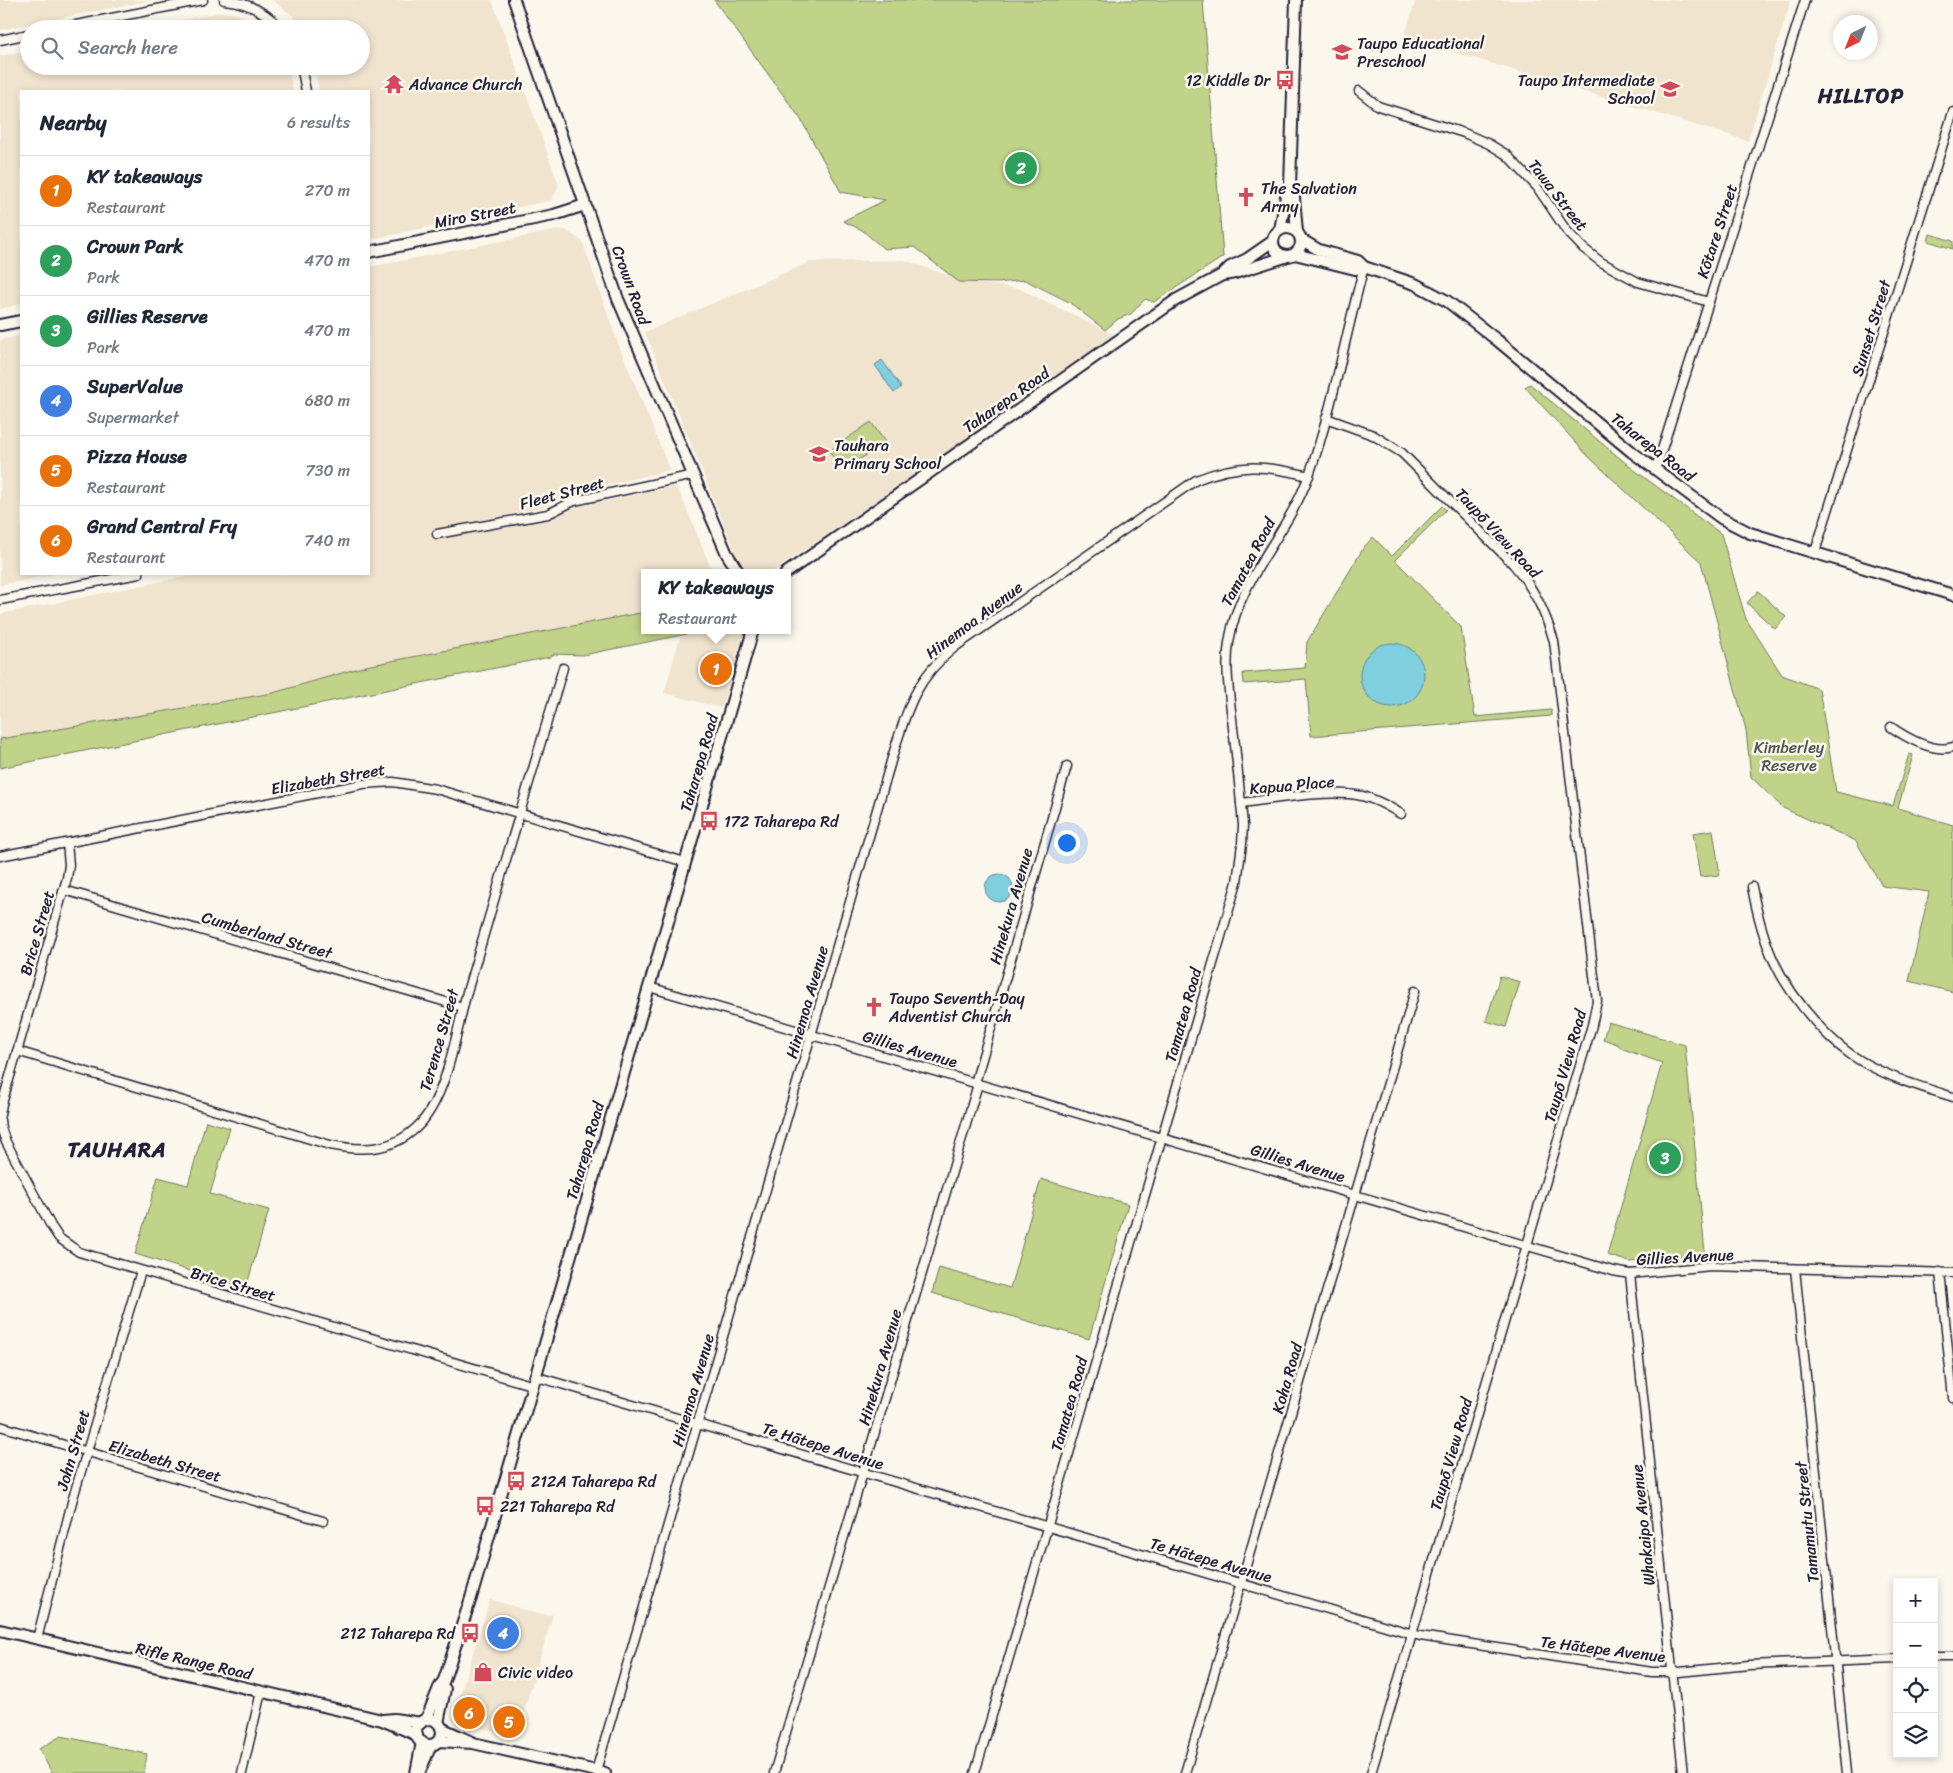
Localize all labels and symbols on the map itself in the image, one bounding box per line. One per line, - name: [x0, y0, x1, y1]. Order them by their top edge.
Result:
- north arrow: [1833, 15, 1878, 60]
- place label: Taupo Educational Preschool: [1357, 29, 1485, 76]
- school or university icon: Taupo Educational Preschool: [1331, 41, 1353, 63]
- place label: 12 Kiddle Dr: [1186, 66, 1271, 95]
- place label: Taupo Intermediate School: [1518, 66, 1655, 113]
- bus stop icon: 12 Kiddle Dr: [1274, 69, 1296, 91]
- place label: Advance Church: [408, 70, 522, 99]
- temple icon: Advance Church: [383, 73, 405, 95]
- district label: HILLTOP: [1817, 77, 1904, 115]
- school or university icon: Taupo Intermediate School: [1659, 78, 1681, 100]
- pin: 2: [1005, 149, 1037, 187]
- street label: Tawa Street: [1520, 152, 1596, 238]
- place label: The Salvation Army: [1260, 174, 1357, 221]
- street label: Kōtare Street: [1688, 180, 1746, 282]
- church icon: The Salvation Army: [1235, 186, 1257, 208]
- street label: Miro Street: [432, 193, 518, 237]
- street label: Crown Road: [603, 241, 659, 330]
- street label: Sunset Street: [1843, 276, 1900, 380]
- street label: Taharepa Road: [956, 358, 1057, 441]
- street label: Taharepa Road: [1604, 404, 1703, 491]
- place label: Tauhara Primary School: [834, 431, 942, 478]
- school or university icon: Tauhara Primary School: [808, 443, 830, 465]
- street label: Fleet Street: [516, 468, 608, 518]
- street label: Taupō View Road: [1448, 481, 1549, 587]
- street label: Tamatea Road: [1212, 511, 1284, 612]
- street label: Hinemoa Avenue: [919, 573, 1029, 667]
- pin: 1: [700, 650, 732, 688]
- street label: Taharepa Road: [671, 709, 727, 816]
- park label: Kimberley Reserve: [1754, 733, 1825, 780]
- street label: Elizabeth Street: [268, 755, 388, 803]
- street label: Kapua Place: [1248, 767, 1336, 803]
- place label: 172 Taharepa Rd: [724, 807, 840, 836]
- bus stop icon: 172 Taharepa Rd: [698, 810, 720, 832]
- your location: [1054, 830, 1080, 856]
- street label: Hinekura Avenue: [981, 844, 1041, 968]
- street label: Brice Street: [11, 887, 63, 979]
- street label: Cumberland Street: [198, 903, 336, 968]
- street label: Hinemoa Avenue: [777, 942, 837, 1062]
- street label: Tamatea Road: [1156, 963, 1211, 1066]
- place label: Taupo Seventh-Day Adventist Church: [888, 984, 1026, 1031]
- street label: Terence Street: [411, 985, 468, 1095]
- church icon: Taupo Seventh-Day Adventist Church: [863, 996, 885, 1018]
- street label: Taupō View Road: [1535, 1005, 1595, 1126]
- street label: Gillies Avenue: [859, 1022, 961, 1076]
- street label: Taharepa Road: [557, 1097, 613, 1204]
- district label: TAUHARA: [67, 1131, 167, 1169]
- street label: Gillies Avenue: [1247, 1135, 1349, 1191]
- pin: 3: [1649, 1139, 1681, 1177]
- street label: Gillies Avenue: [1636, 1240, 1735, 1274]
- street label: Brice Street: [187, 1258, 279, 1310]
- street label: Hinekura Avenue: [850, 1305, 910, 1429]
- street label: Hinemoa Avenue: [663, 1330, 723, 1450]
- street label: Koha Road: [1263, 1338, 1311, 1417]
- street label: Tamatea Road: [1042, 1352, 1097, 1455]
- street label: Taupō View Road: [1421, 1393, 1481, 1514]
- street label: John Street: [47, 1406, 98, 1495]
- street label: Te Hātepe Avenue: [759, 1414, 888, 1478]
- street label: Elizabeth Street: [105, 1431, 225, 1491]
- street label: Tamamutu Street: [1786, 1459, 1828, 1584]
- street label: Whakaipo Avenue: [1622, 1463, 1664, 1587]
- place label: 212A Taharepa Rd: [531, 1467, 658, 1496]
- bus stop icon: 212A Taharepa Rd: [505, 1470, 527, 1492]
- place label: 221 Taharepa Rd: [500, 1492, 616, 1521]
- bus stop icon: 221 Taharepa Rd: [474, 1495, 496, 1517]
- street label: Te Hātepe Avenue: [1147, 1529, 1276, 1591]
- pin: 4: [487, 1614, 519, 1652]
- place label: 212 Taharepa Rd: [341, 1619, 457, 1648]
- bus stop icon: 212 Taharepa Rd: [459, 1622, 481, 1644]
- street label: Te Hātepe Avenue: [1539, 1627, 1667, 1671]
- street label: Rifle Range Road: [133, 1633, 257, 1689]
- place label: Civic video: [498, 1658, 573, 1687]
- shop icon: Civic video: [472, 1661, 494, 1683]
- pin: 6: [453, 1694, 485, 1732]
- pin: 5: [493, 1703, 525, 1741]

